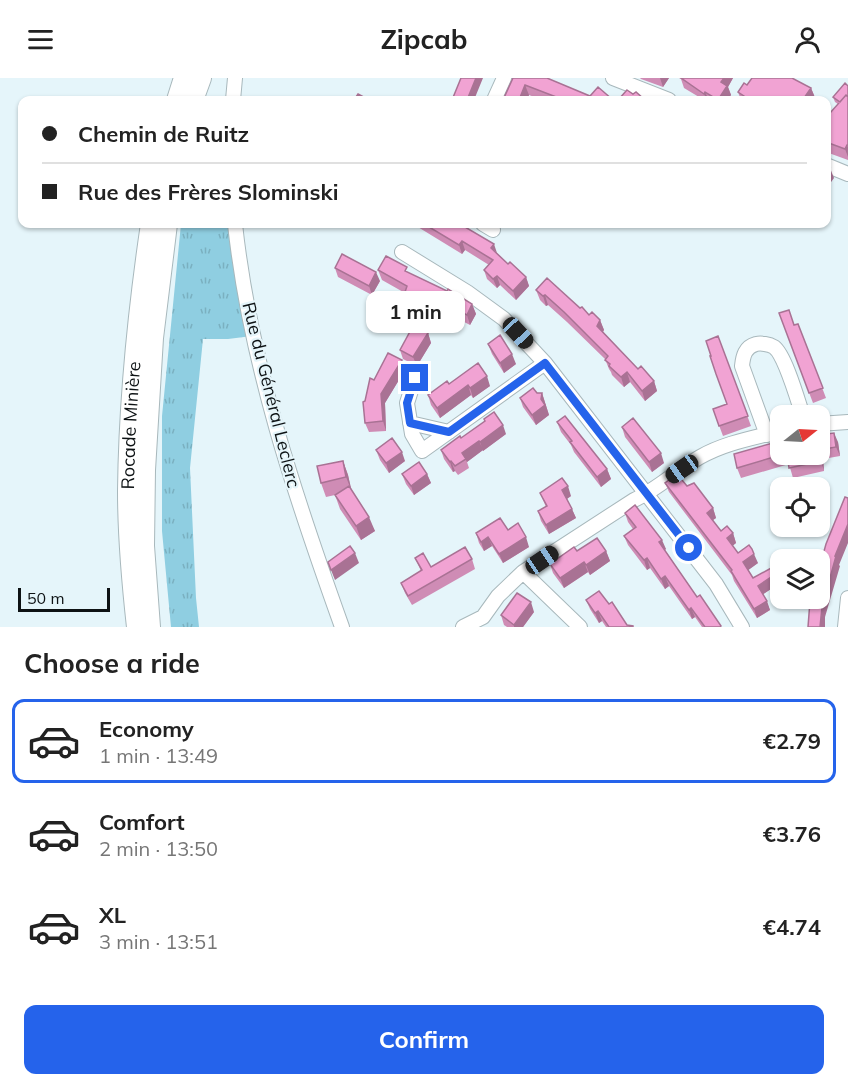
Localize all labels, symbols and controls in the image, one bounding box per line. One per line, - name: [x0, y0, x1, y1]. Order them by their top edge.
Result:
- text: Zipcab: [380, 22, 468, 56]
- icon: menu: [24, 23, 57, 56]
- icon: person: [791, 23, 824, 56]
- text: Chemin de Ruitz: [78, 120, 249, 148]
- text: Rue des Frères Slominski: [78, 178, 339, 206]
- callout: 1 min: [366, 291, 464, 333]
- text: 1 min: [389, 299, 442, 324]
- street label: Rue du Général Leclerc: [237, 300, 306, 490]
- car: [499, 314, 537, 352]
- street label: Rocade Minière: [116, 360, 146, 490]
- route end: [401, 364, 428, 391]
- north arrow: [770, 405, 830, 465]
- map controls: [770, 405, 830, 609]
- car: [662, 451, 702, 487]
- button: locate: [770, 477, 830, 537]
- route start: [675, 534, 702, 561]
- car: [522, 542, 562, 578]
- button: layers: [770, 549, 830, 609]
- scale bar: [18, 585, 110, 612]
- text: 50 m: [27, 588, 64, 608]
- text: Choose a ride: [24, 646, 200, 680]
- icon: car: [27, 714, 81, 768]
- text: Economy: [99, 715, 194, 743]
- text: €2.79: [763, 727, 821, 755]
- text: 1 min · 13:49: [99, 743, 218, 768]
- icon: car: [27, 807, 81, 861]
- text: Comfort: [99, 808, 185, 836]
- text: €3.76: [763, 820, 821, 848]
- text: 2 min · 13:50: [99, 836, 218, 861]
- icon: car: [27, 900, 81, 954]
- text: XL: [99, 901, 126, 929]
- text: €4.74: [763, 913, 821, 941]
- text: 3 min · 13:51: [99, 929, 218, 954]
- button: Confirm: [24, 1005, 824, 1074]

